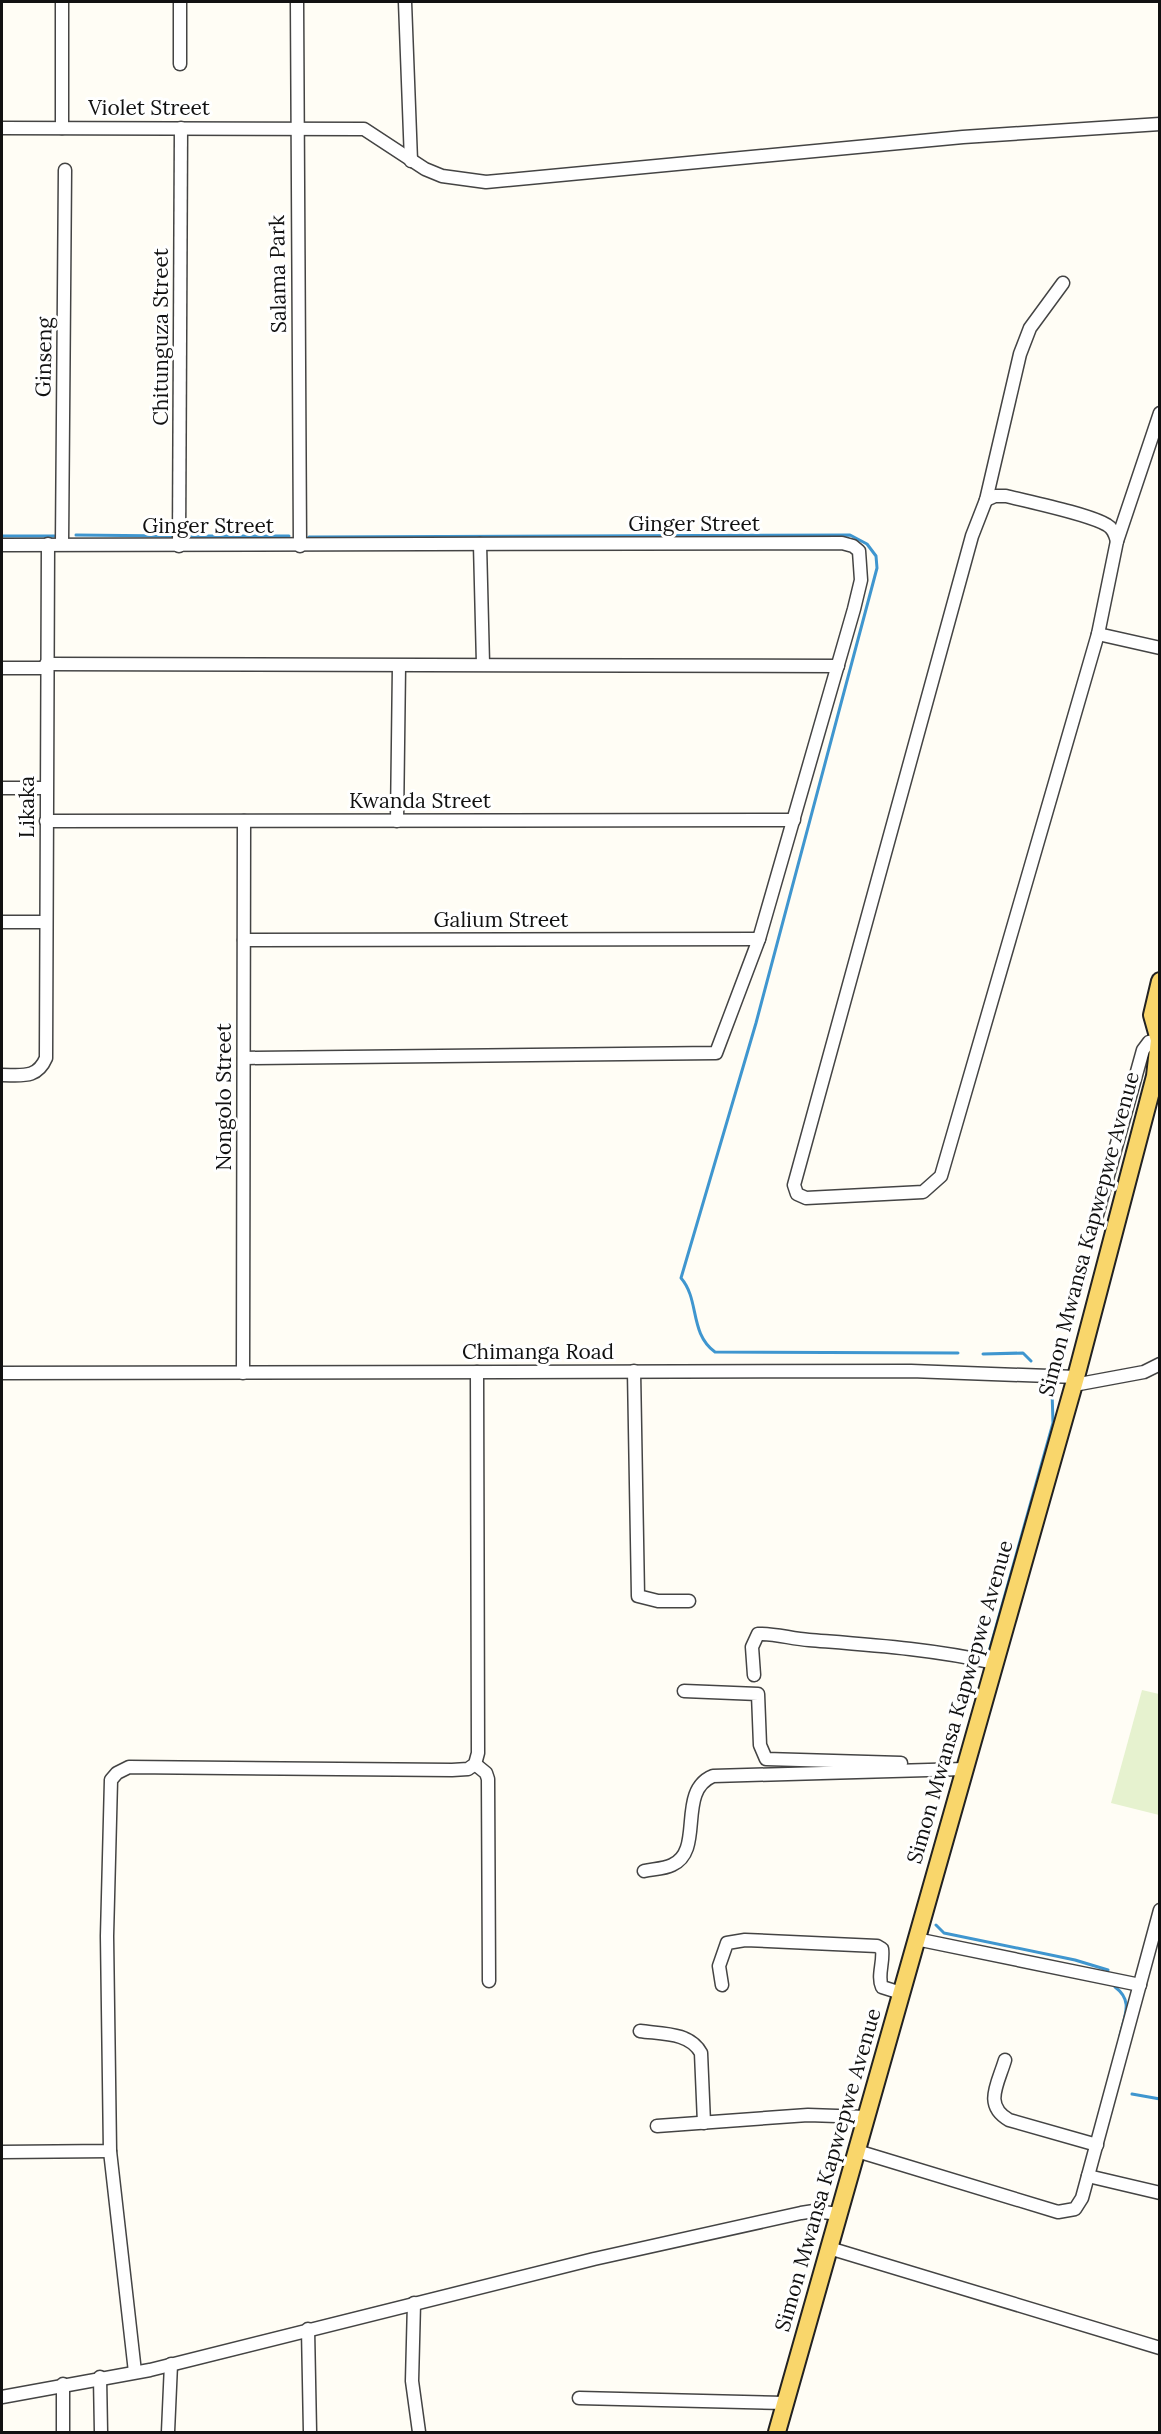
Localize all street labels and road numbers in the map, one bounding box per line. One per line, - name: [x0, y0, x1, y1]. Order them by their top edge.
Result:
- street label: Violet Street: [87, 94, 211, 121]
- street label: Salama Park: [263, 214, 292, 333]
- street label: Chitunguza Street: [147, 247, 174, 426]
- street label: Ginseng: [29, 316, 58, 397]
- street label: Ginger Street: [628, 510, 761, 537]
- street label: Ginger Street: [142, 512, 275, 539]
- street label: Likaka: [13, 776, 40, 838]
- street label: Kwanda Street: [349, 787, 492, 814]
- street label: Galium Street: [434, 906, 569, 933]
- street label: Nongolo Street: [210, 1022, 237, 1171]
- street label: Simon Mwansa Kapwepwe Avenue: [1032, 1069, 1145, 1399]
- street label: Chimanga Road: [462, 1338, 614, 1365]
- street label: Simon Mwansa Kapwepwe Avenue: [900, 1537, 1019, 1867]
- street label: Simon Mwansa Kapwepwe Avenue: [768, 2005, 887, 2335]

